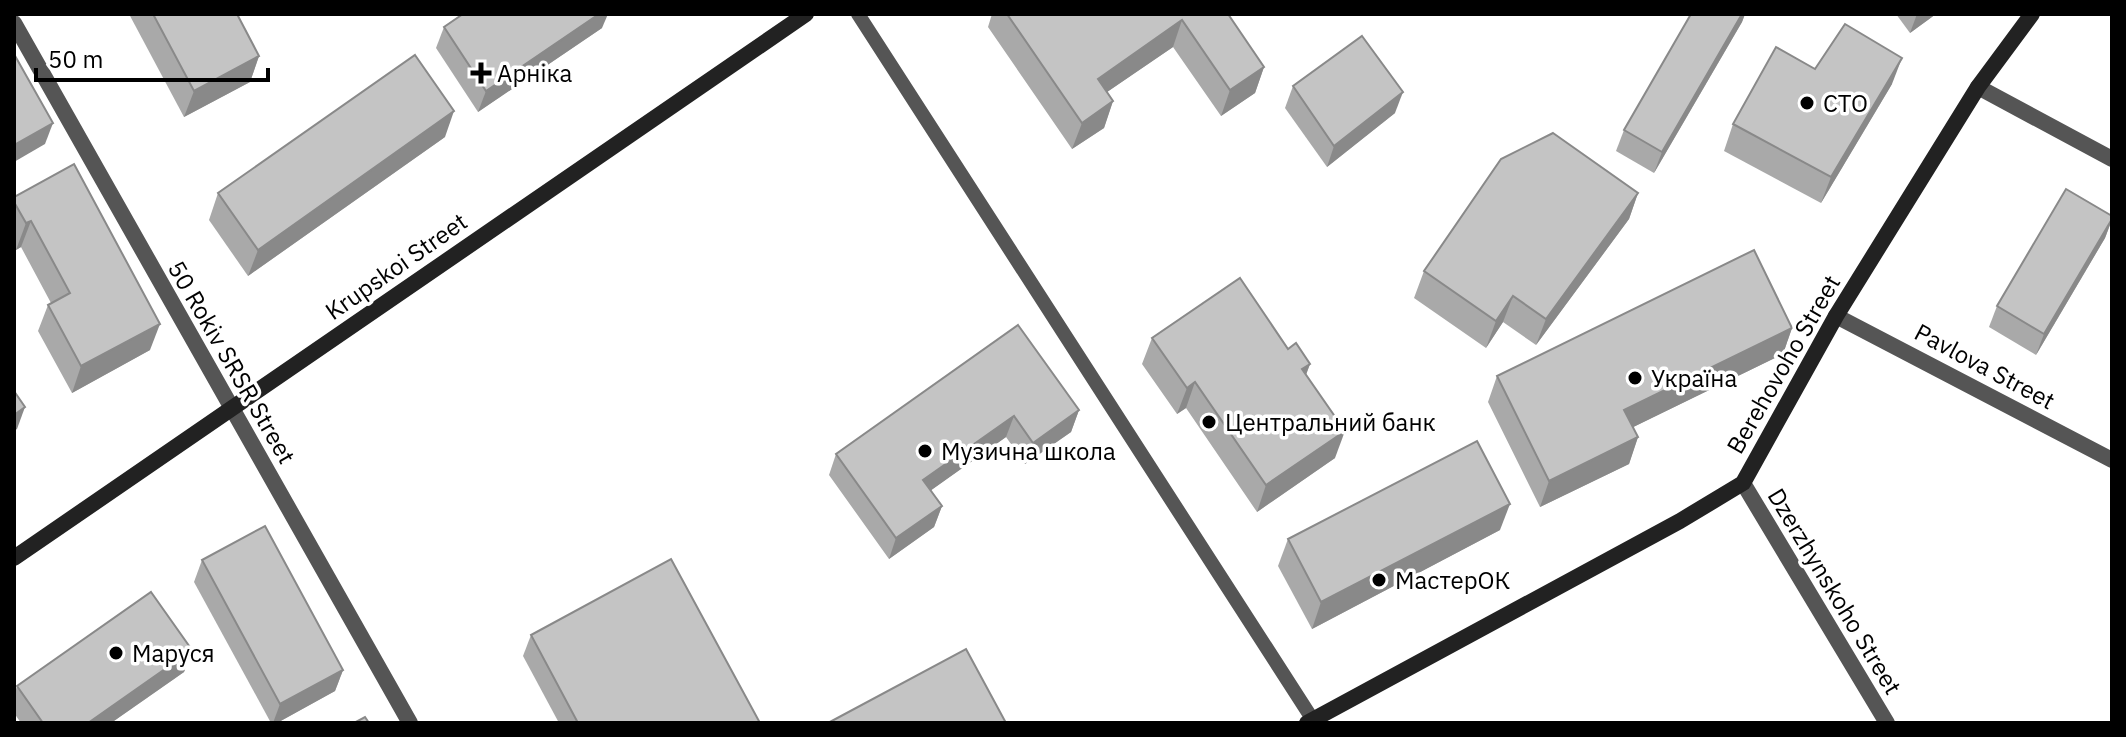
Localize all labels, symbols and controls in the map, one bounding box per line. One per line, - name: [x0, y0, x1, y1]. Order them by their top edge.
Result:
- scale bar: [36, 32, 268, 82]
- text: 50 m: [48, 43, 103, 75]
- place label: Арніка: [497, 57, 572, 89]
- marker: Арніка: [472, 64, 490, 82]
- place label: СТО: [1823, 87, 1868, 119]
- marker: СТО: [1798, 94, 1816, 112]
- street label: Krupskoi Street: [319, 205, 473, 327]
- street label: 50 Rokiv SRSR Street: [161, 255, 303, 469]
- street label: Berehovoho Street: [1719, 269, 1847, 459]
- street label: Pavlova Street: [1909, 316, 2061, 416]
- place label: Україна: [1651, 362, 1737, 394]
- marker: Україна: [1626, 369, 1644, 387]
- place label: Центральний банк: [1225, 406, 1436, 438]
- marker: Центральний банк: [1200, 413, 1218, 431]
- place label: Музична школа: [941, 435, 1116, 467]
- marker: Музична школа: [916, 442, 934, 460]
- street label: Dzerzhynskoho Street: [1761, 482, 1909, 700]
- place label: МастерОК: [1395, 564, 1510, 596]
- marker: МастерОК: [1370, 571, 1388, 589]
- place label: Маруся: [132, 637, 215, 669]
- marker: Маруся: [107, 644, 125, 662]

